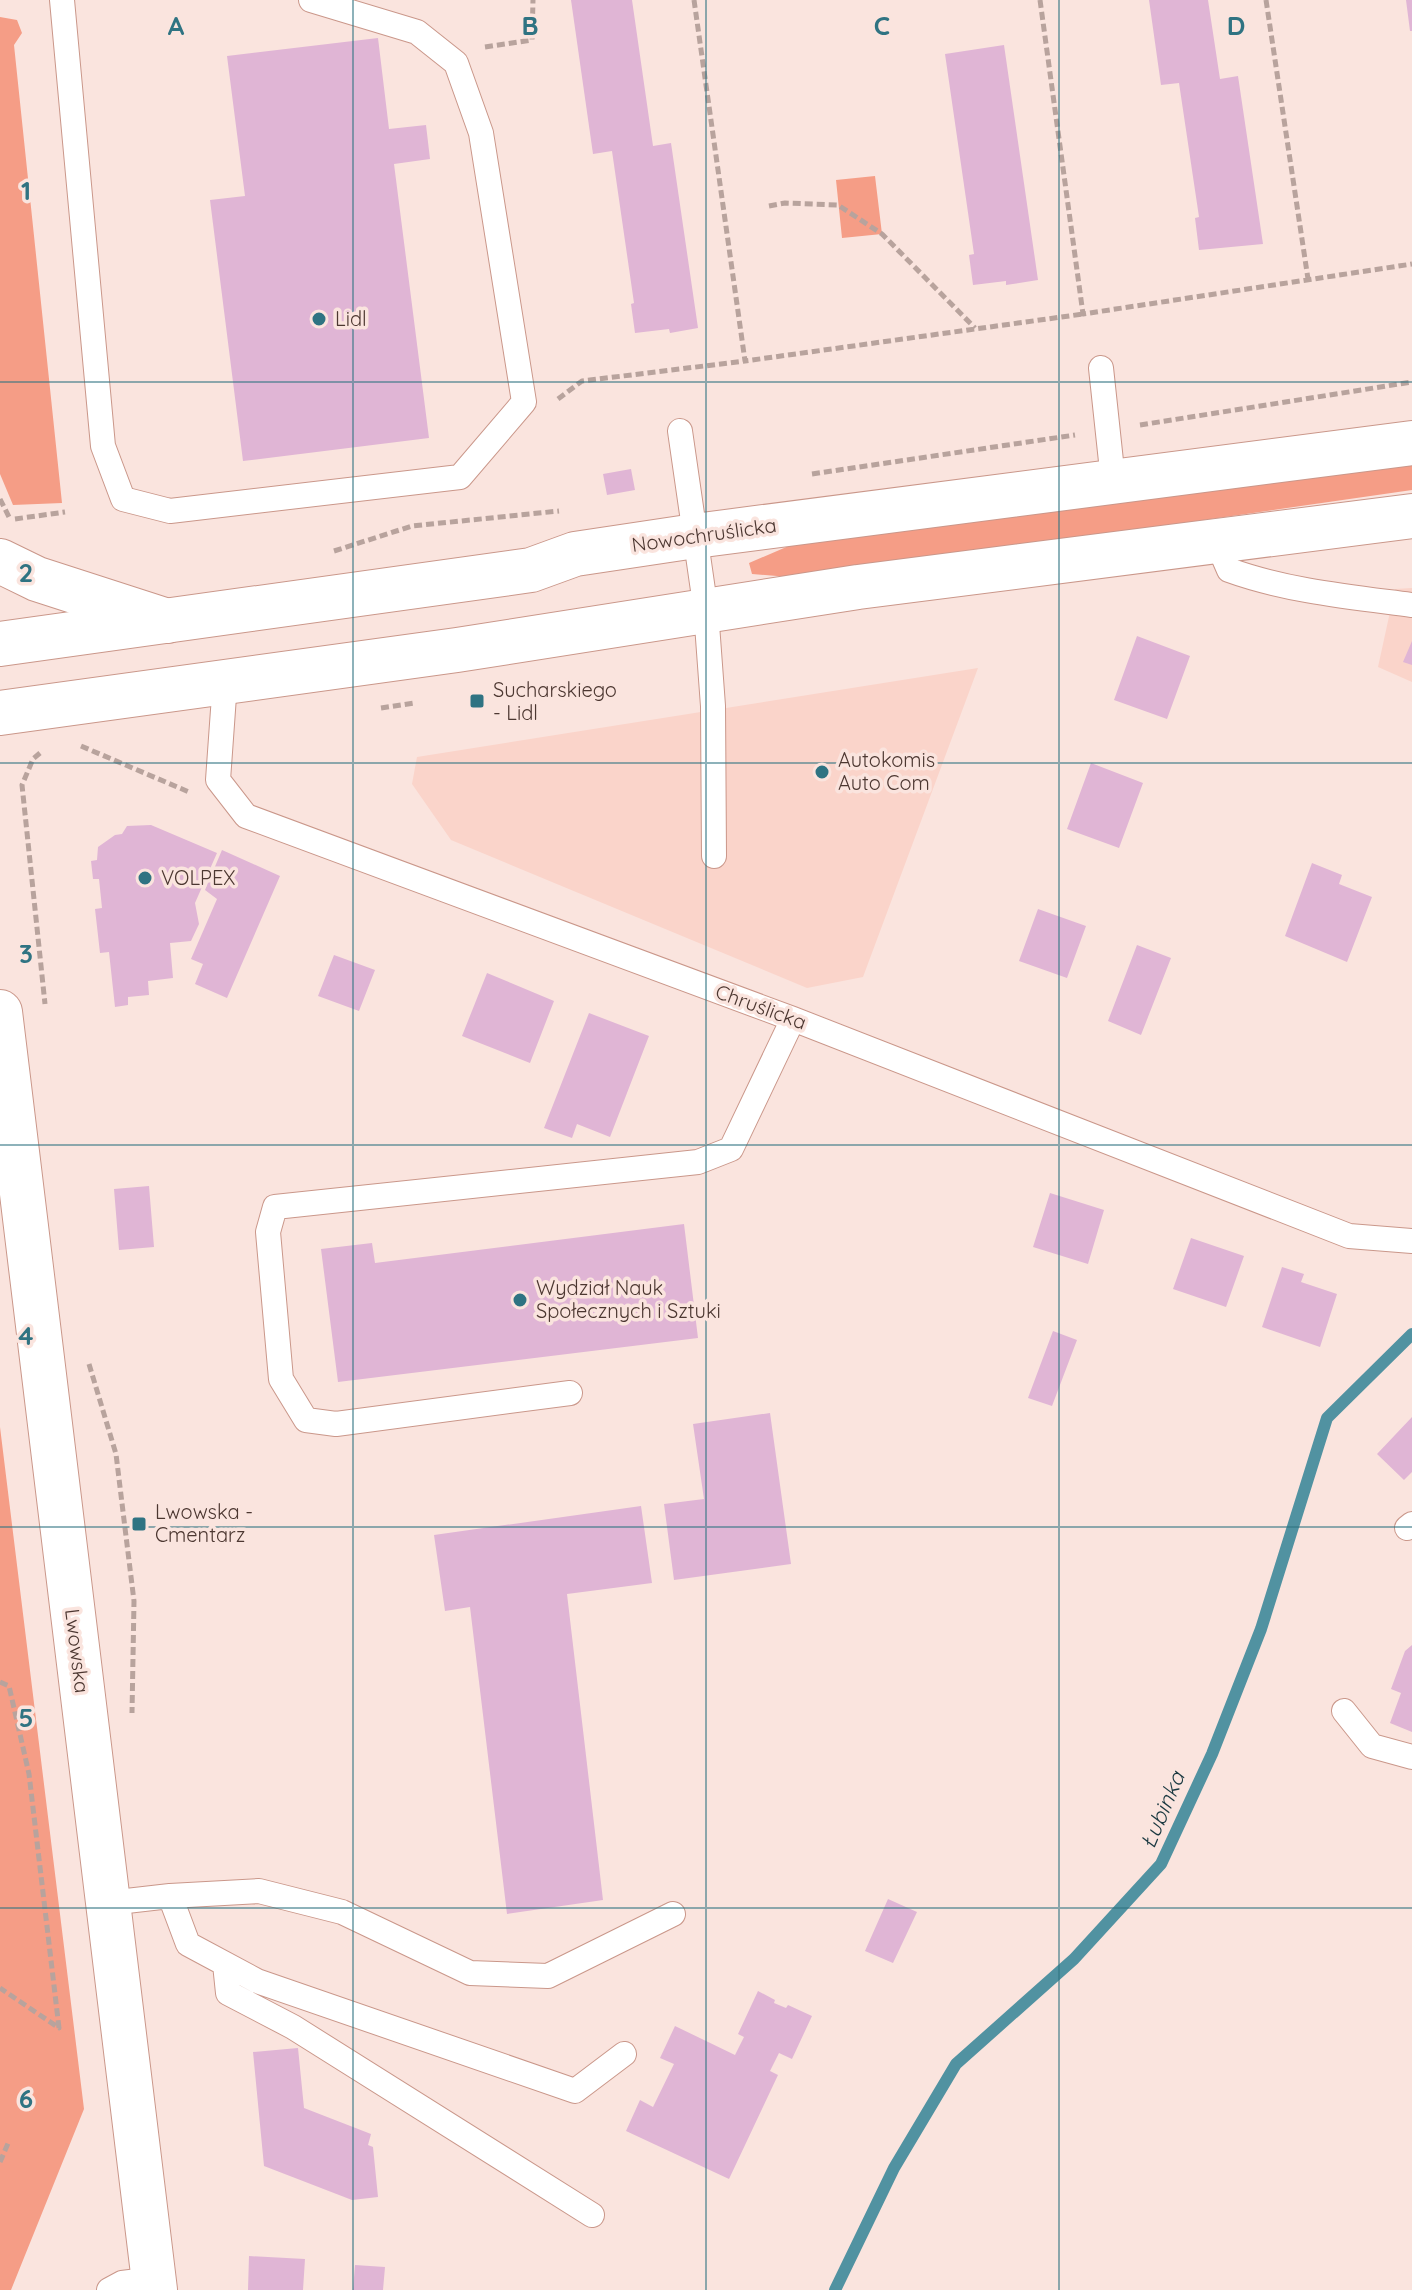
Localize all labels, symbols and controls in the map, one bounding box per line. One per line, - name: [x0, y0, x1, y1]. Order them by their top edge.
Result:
- text: A: [168, 9, 185, 42]
- text: B: [521, 9, 539, 42]
- text: C: [874, 9, 890, 42]
- text: D: [1227, 9, 1245, 42]
- text: 1: [21, 174, 31, 207]
- place label: Lidl: [335, 306, 367, 331]
- marker: Lidl: [310, 310, 328, 328]
- street label: Nowochruślicka: [630, 512, 778, 557]
- text: 2: [19, 556, 33, 589]
- place label: Sucharskiego - Lidl: [493, 677, 617, 725]
- marker: Sucharskiego - Lidl: [468, 692, 486, 710]
- place label: Autokomis Auto Com: [838, 747, 935, 795]
- marker: Autokomis Auto Com: [813, 763, 831, 781]
- place label: VOLPEX: [161, 865, 235, 890]
- marker: VOLPEX: [136, 869, 154, 887]
- text: 3: [19, 937, 33, 970]
- street label: Chruślicka: [712, 979, 810, 1035]
- place label: Wydział Nauk Społecznych i Sztuki: [536, 1275, 721, 1323]
- marker: Wydział Nauk Społecznych i Sztuki: [511, 1291, 529, 1309]
- text: 4: [18, 1319, 34, 1352]
- place label: Lwowska - Cmentarz: [155, 1499, 253, 1547]
- marker: Lwowska - Cmentarz: [130, 1515, 148, 1533]
- street label: Lwowska: [60, 1607, 95, 1695]
- text: 5: [19, 1701, 33, 1734]
- water label: Łubinka: [1133, 1766, 1191, 1853]
- text: 6: [19, 2082, 33, 2115]

